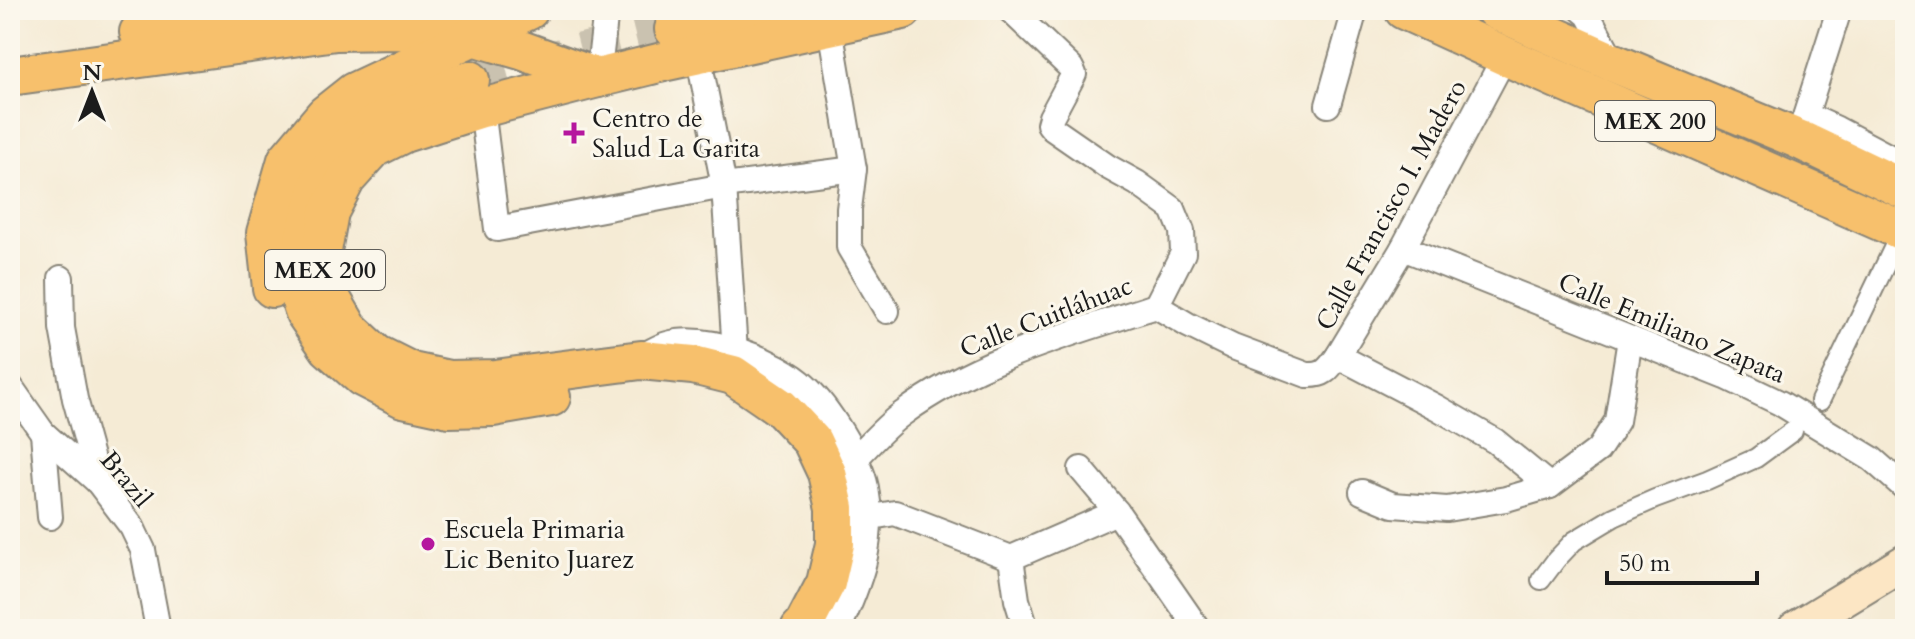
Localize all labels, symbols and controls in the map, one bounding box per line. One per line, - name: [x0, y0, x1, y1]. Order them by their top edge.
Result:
- north arrow: [52, 52, 132, 132]
- text: N: [82, 58, 102, 88]
- street label: Calle Francisco I. Madero: [1307, 73, 1475, 337]
- place label: Centro de Salud La Garita: [592, 101, 760, 166]
- road number: MEX 200: [1595, 101, 1715, 141]
- marker: Centro de Salud La Garita: [563, 122, 585, 144]
- road number: MEX 200: [265, 250, 385, 290]
- street label: Calle Emiliano Zapata: [1553, 264, 1791, 392]
- street label: Calle Cuitláhuac: [955, 268, 1137, 366]
- street label: Brazil: [92, 443, 160, 515]
- place label: Escuela Primaria Lic Benito Juarez: [444, 512, 634, 577]
- marker: Escuela Primaria Lic Benito Juarez: [419, 535, 437, 553]
- scale bar: [1607, 535, 1757, 585]
- text: 50 m: [1619, 547, 1671, 580]

